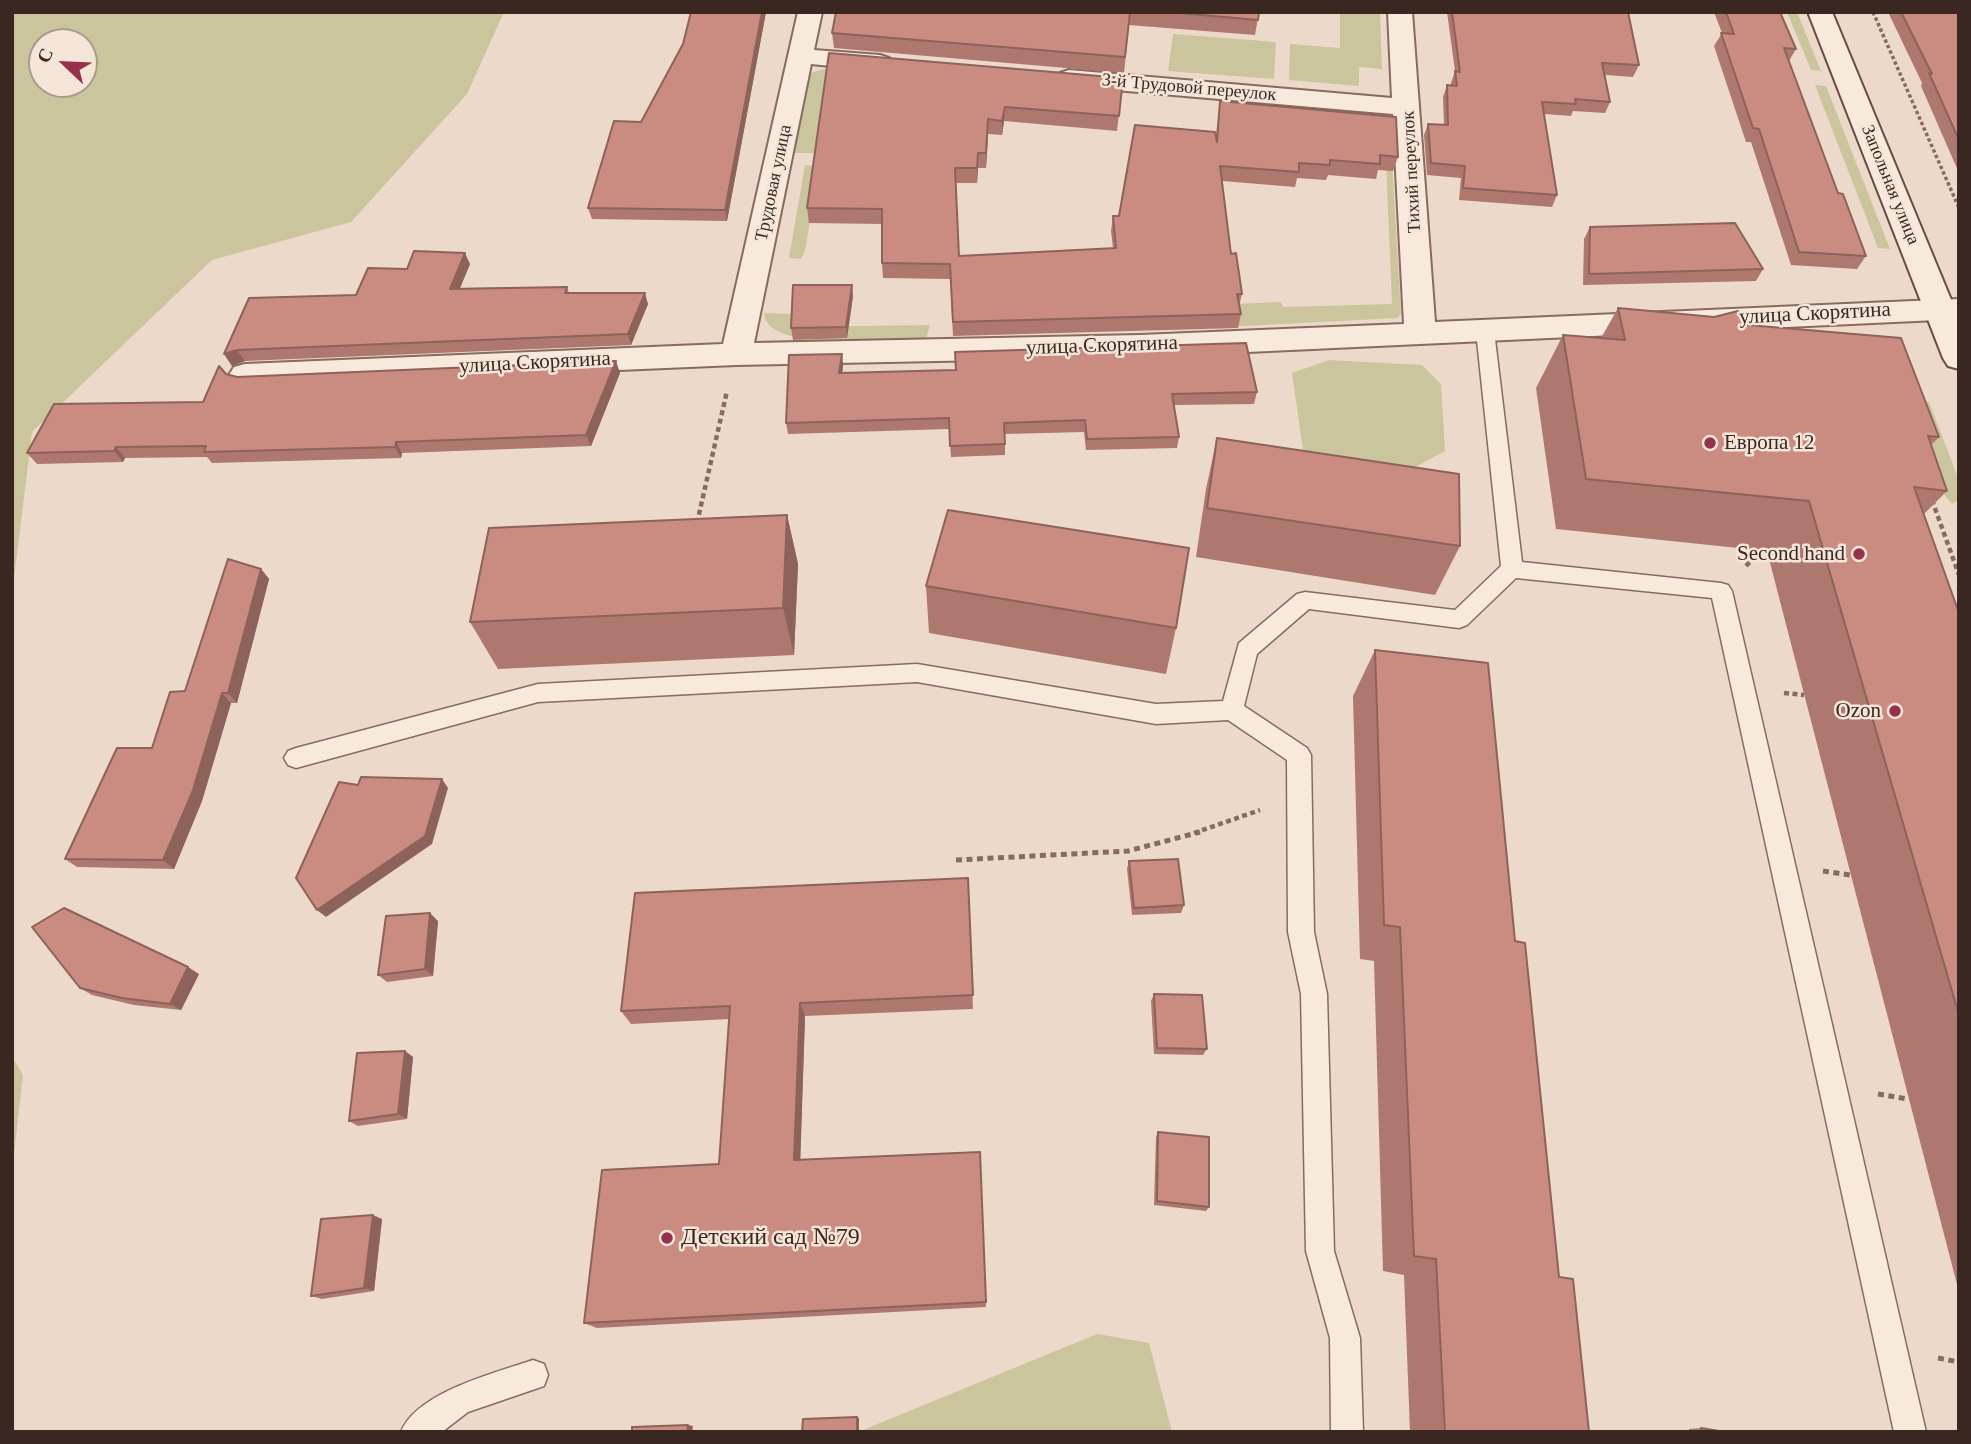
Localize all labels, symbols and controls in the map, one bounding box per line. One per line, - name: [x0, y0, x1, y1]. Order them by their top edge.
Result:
- north arrow: [28, 28, 98, 98]
- text: С: [33, 45, 57, 66]
- street label: 3-й Трудовой переулок: [1101, 70, 1277, 106]
- street label: Тихий переулок: [1398, 110, 1426, 234]
- street label: Запольная улица: [1856, 122, 1924, 248]
- street label: Трудовая улица: [751, 123, 797, 243]
- street label: улица Скорятина: [1739, 297, 1891, 331]
- street label: улица Скорятина: [1026, 331, 1178, 361]
- street label: улица Скорятина: [459, 346, 611, 380]
- place label: Европа 12: [1724, 430, 1815, 456]
- marker: Европа 12: [1702, 435, 1718, 451]
- place label: Second hand: [1737, 541, 1845, 567]
- marker: Second hand: [1851, 546, 1867, 562]
- place label: Ozon: [1836, 698, 1881, 724]
- marker: Ozon: [1887, 703, 1903, 719]
- place label: Детский сад №79: [681, 1224, 860, 1252]
- marker: Детский сад №79: [659, 1230, 675, 1246]

